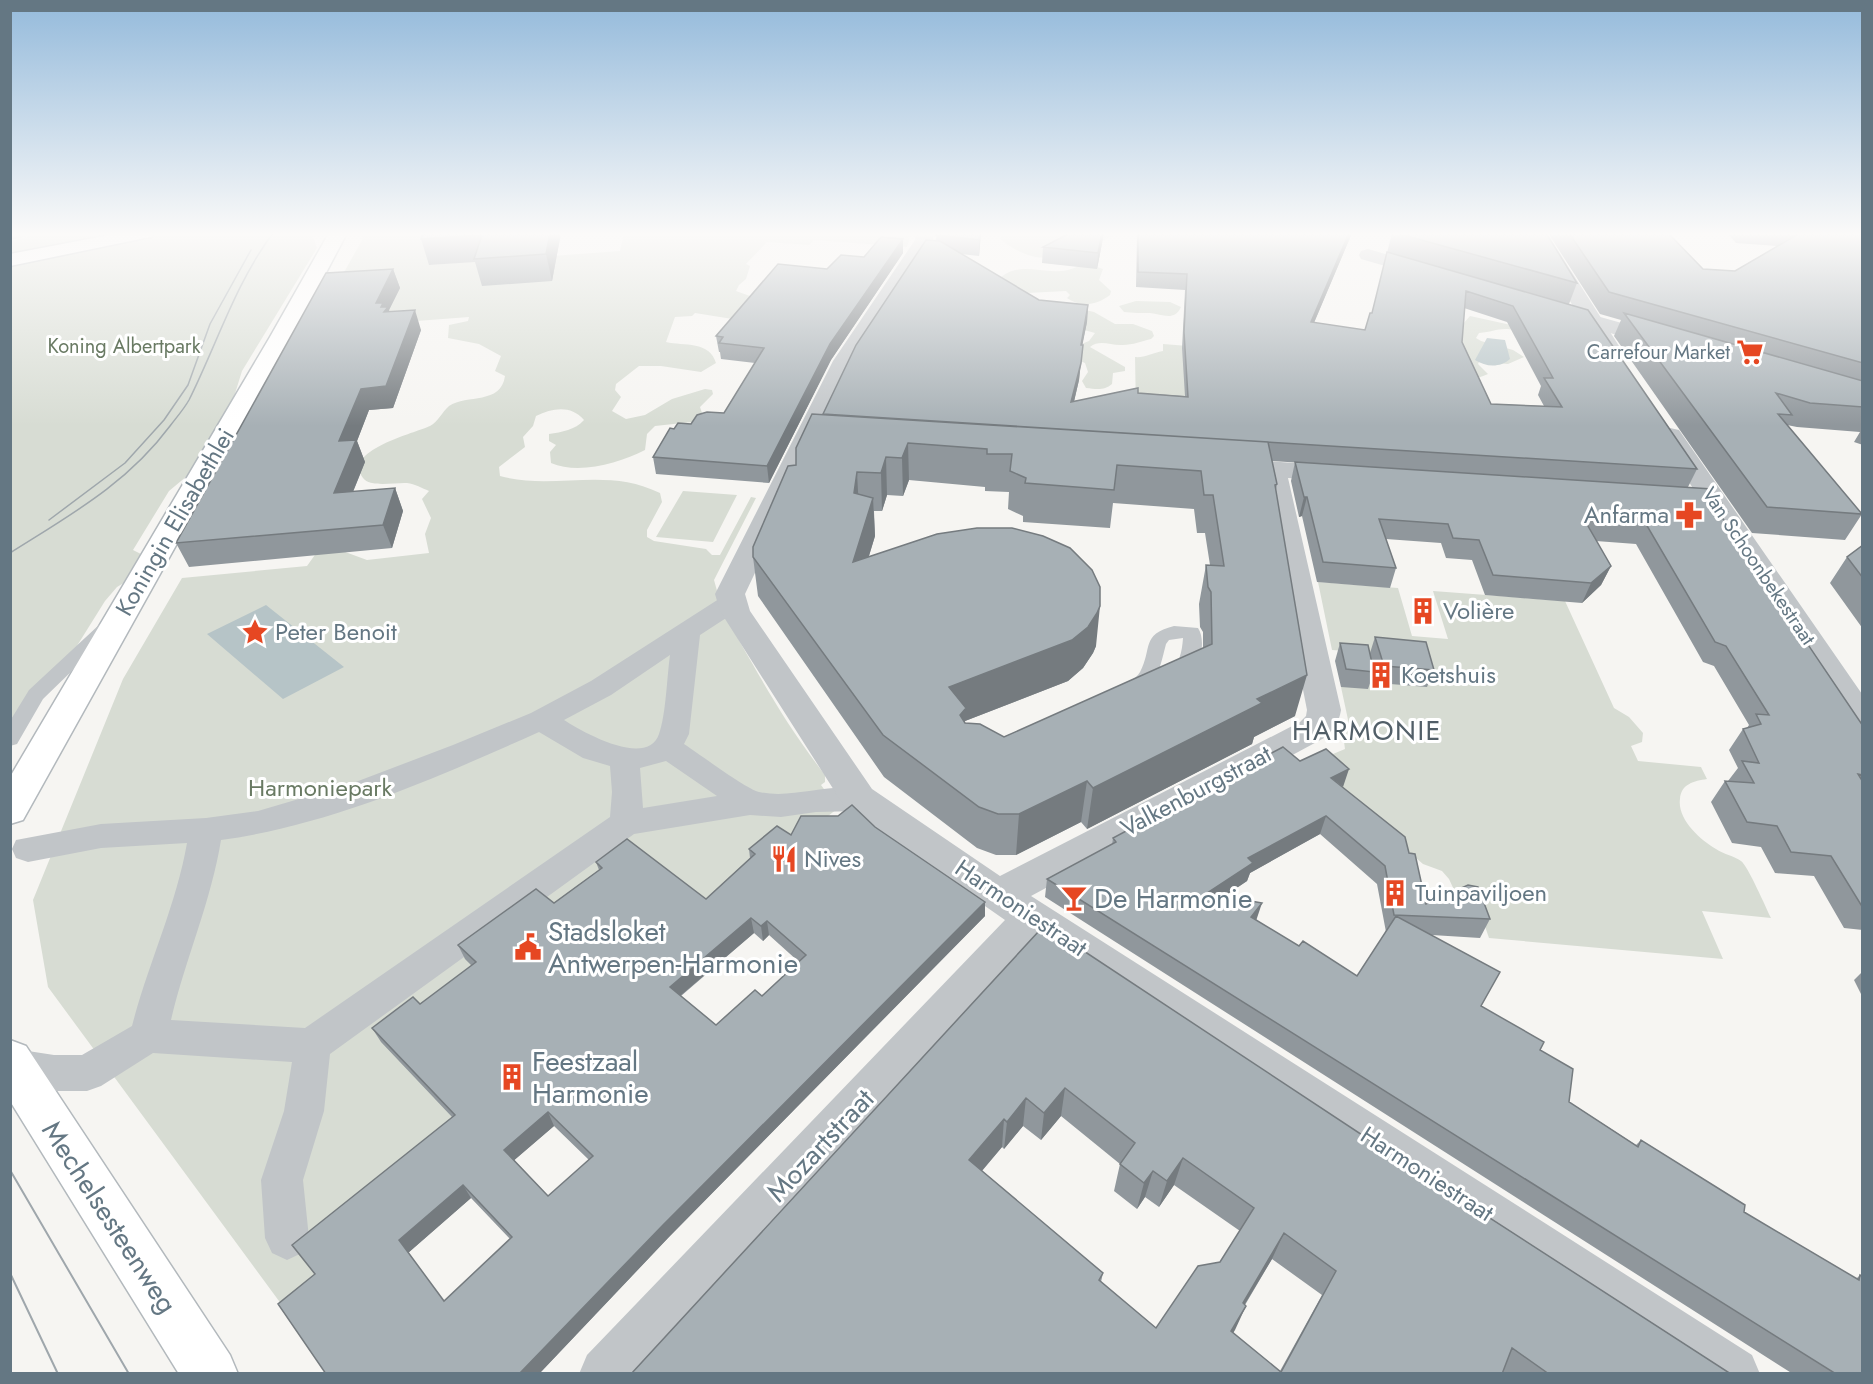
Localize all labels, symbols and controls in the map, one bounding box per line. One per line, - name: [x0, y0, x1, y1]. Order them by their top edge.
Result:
- park label: Koning Albertpark: [47, 332, 201, 361]
- supermarket icon: Carrefour Market: [1735, 337, 1765, 367]
- place label: Carrefour Market: [1587, 338, 1730, 367]
- street label: Koningin Elisabethlei: [106, 421, 243, 622]
- street label: Van Schoonbekestraat: [1695, 482, 1822, 651]
- place label: Anfarma: [1584, 497, 1669, 532]
- pharmacy icon: Anfarma: [1674, 500, 1704, 530]
- place label: Volière: [1443, 593, 1514, 628]
- building icon: Volière: [1408, 596, 1438, 626]
- place label: Peter Benoit: [275, 614, 397, 649]
- place icon: Peter Benoit: [240, 617, 270, 647]
- place label: Koetshuis: [1401, 657, 1496, 692]
- building icon: Koetshuis: [1366, 660, 1396, 690]
- district label: HARMONIE: [1292, 711, 1442, 750]
- street label: Valkenburgstraat: [1114, 736, 1277, 845]
- park label: Harmoniepark: [248, 770, 392, 805]
- place label: Nives: [804, 841, 861, 876]
- restaurant icon: Nives: [769, 844, 799, 874]
- street label: Harmoniestraat: [948, 850, 1094, 965]
- place label: Tuinpaviljoen: [1415, 875, 1547, 910]
- place label: De Harmonie: [1094, 878, 1252, 919]
- building icon: Tuinpaviljoen: [1380, 878, 1410, 908]
- bar icon: De Harmonie: [1059, 883, 1089, 913]
- place label: Stadsloket Antwerpen-Harmonie: [548, 911, 798, 984]
- public building icon: Stadsloket Antwerpen-Harmonie: [513, 932, 543, 962]
- place label: Feestzaal Harmonie: [532, 1041, 649, 1114]
- building icon: Feestzaal Harmonie: [497, 1062, 527, 1092]
- street label: Mozartstraat: [757, 1079, 884, 1211]
- street label: Mechelsesteenweg: [32, 1113, 187, 1322]
- street label: Harmoniestraat: [1354, 1117, 1501, 1230]

